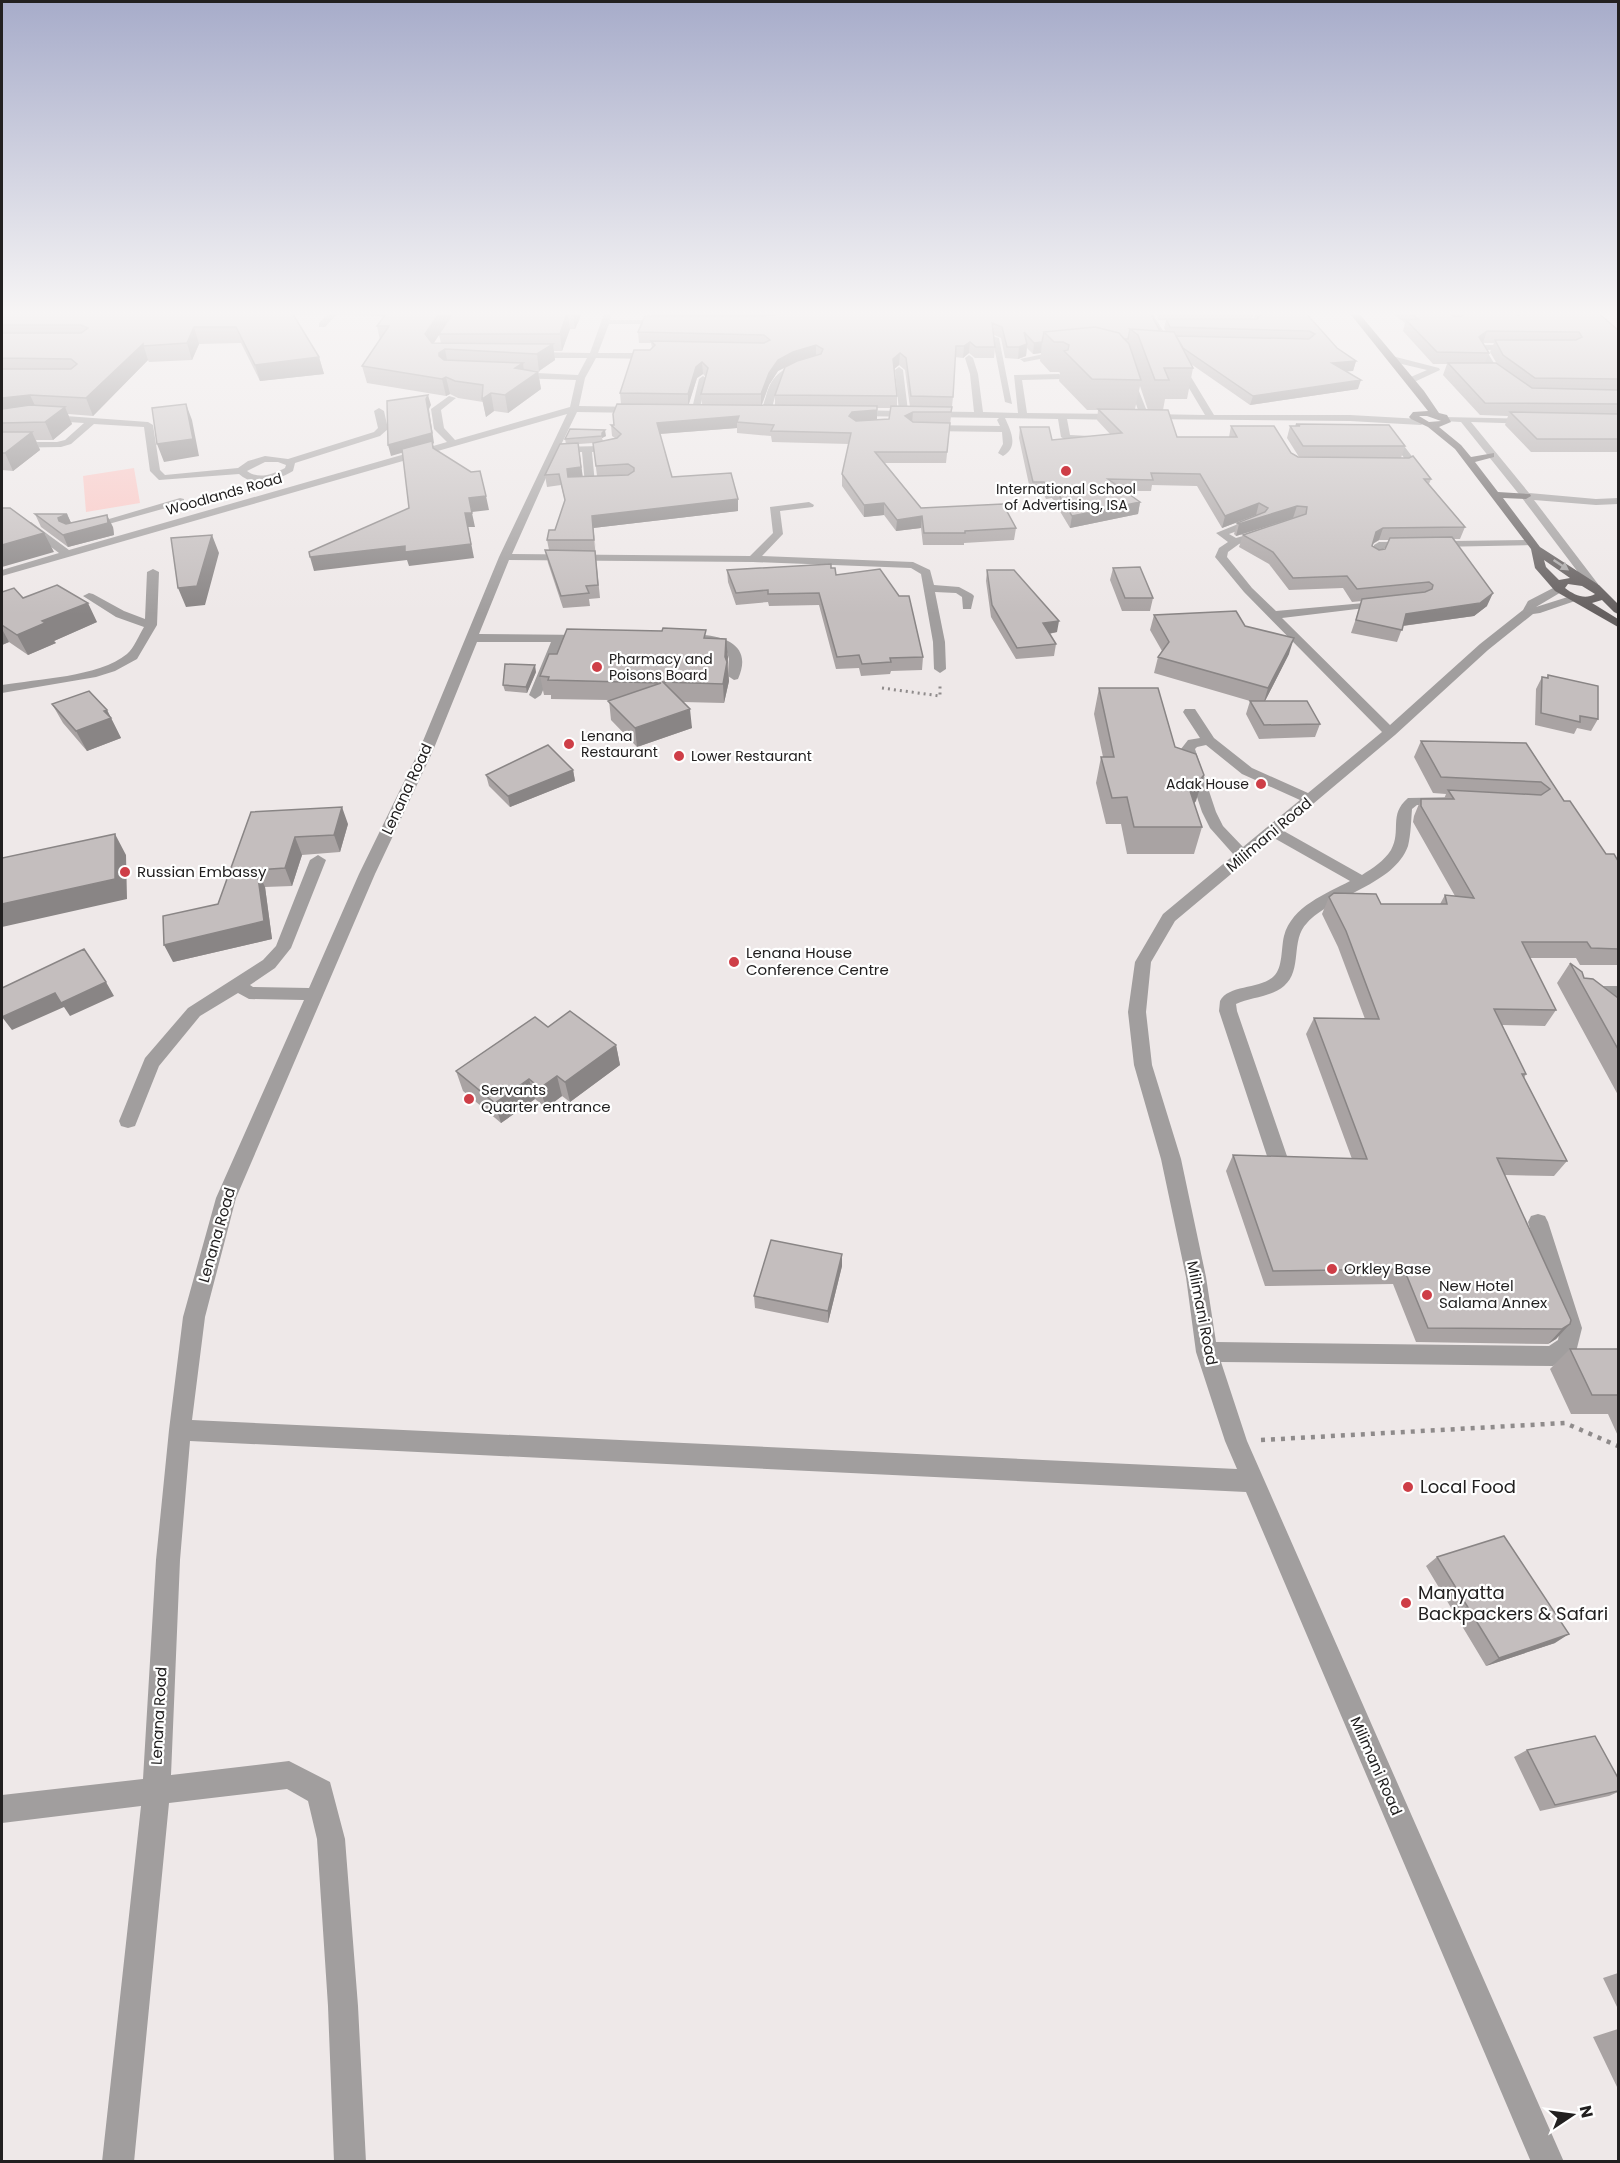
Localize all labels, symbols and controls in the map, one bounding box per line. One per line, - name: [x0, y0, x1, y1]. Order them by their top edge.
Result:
- marker: International School of Advertising, ISA: [1059, 464, 1073, 478]
- street label: Woodlands Road: [164, 468, 284, 520]
- place label: International School of Advertising, ISA: [996, 479, 1136, 515]
- one-way arrow: [1553, 559, 1569, 570]
- place label: Pharmacy and Poisons Board: [609, 649, 713, 685]
- marker: Pharmacy and Poisons Board: [590, 660, 604, 674]
- place label: Lenana Restaurant: [581, 726, 658, 762]
- marker: Lenana Restaurant: [562, 737, 576, 751]
- street label: Lenana Road: [376, 740, 437, 838]
- place label: Lower Restaurant: [691, 746, 812, 766]
- marker: Lower Restaurant: [672, 749, 686, 763]
- place label: Adak House: [1166, 774, 1249, 794]
- marker: Adak House: [1254, 777, 1268, 791]
- street label: Milimani Road: [1221, 793, 1316, 877]
- place label: Russian Embassy: [137, 861, 267, 882]
- marker: Russian Embassy: [118, 865, 132, 879]
- place label: Lenana House Conference Centre: [746, 942, 889, 980]
- marker: Lenana House Conference Centre: [727, 955, 741, 969]
- place label: Servants Quarter entrance: [481, 1079, 611, 1117]
- marker: Servants Quarter entrance: [462, 1092, 476, 1106]
- street label: Lenana Road: [193, 1185, 240, 1285]
- place label: Orkley Base: [1344, 1258, 1431, 1279]
- street label: Milimani Road: [1182, 1259, 1223, 1367]
- marker: Orkley Base: [1325, 1262, 1339, 1276]
- place label: New Hotel Salama Annex: [1439, 1275, 1547, 1313]
- marker: New Hotel Salama Annex: [1420, 1288, 1434, 1302]
- place label: Local Food: [1420, 1474, 1516, 1499]
- marker: Local Food: [1401, 1480, 1415, 1494]
- place label: Manyatta Backpackers & Safari: [1418, 1580, 1608, 1626]
- marker: Manyatta Backpackers & Safari: [1399, 1596, 1413, 1610]
- street label: Lenana Road: [145, 1666, 172, 1766]
- street label: Milimani Road: [1345, 1713, 1408, 1818]
- north arrow: [1542, 2085, 1602, 2145]
- text: N: [1574, 2103, 1599, 2120]

